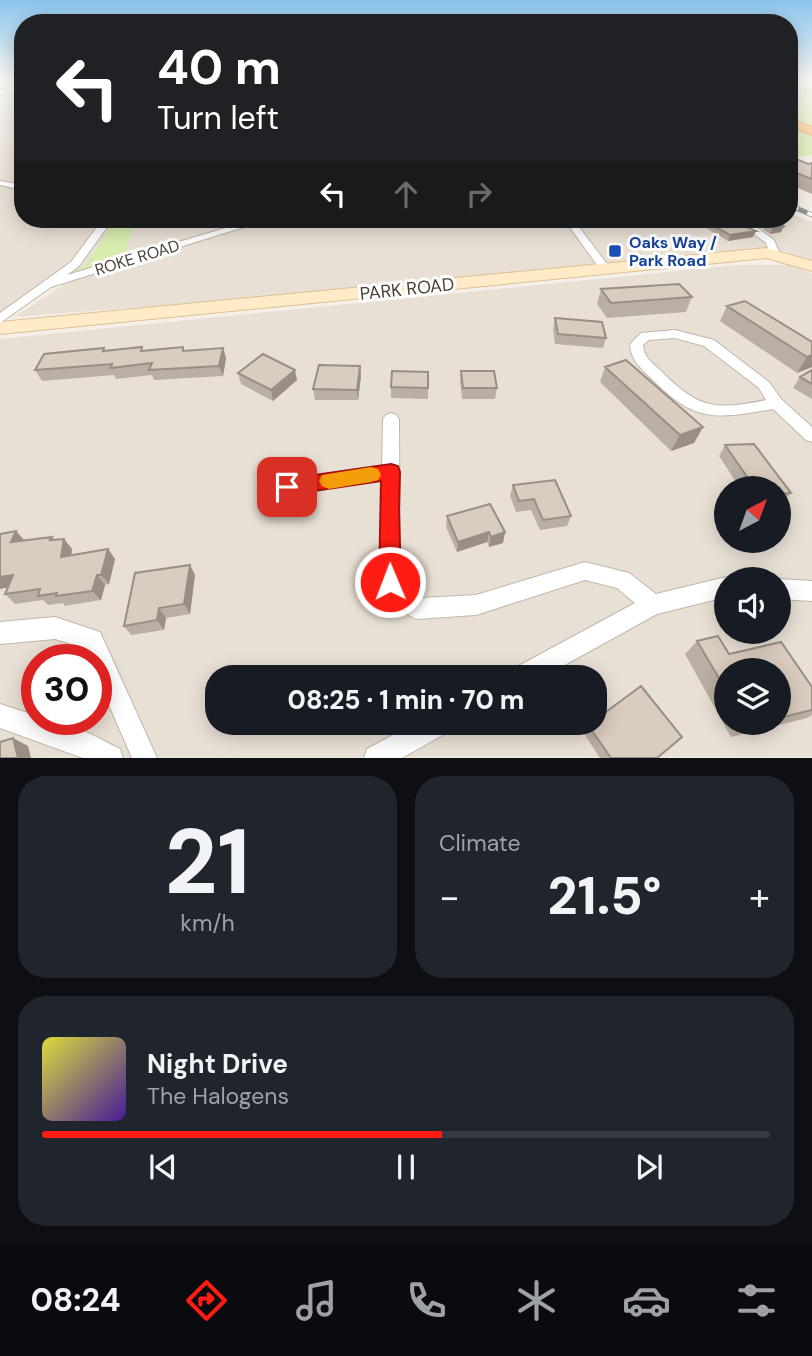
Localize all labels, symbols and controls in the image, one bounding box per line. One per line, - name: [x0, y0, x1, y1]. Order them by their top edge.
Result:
- text: 40 m: [157, 35, 281, 99]
- icon: left: [42, 42, 133, 133]
- text: Turn left: [157, 97, 279, 139]
- icon: left: [314, 175, 352, 213]
- icon: ahead: [387, 175, 425, 213]
- icon: right: [460, 175, 498, 213]
- place label: Oaks Way / Park Road: [629, 232, 717, 271]
- street label: ROKE ROAD: [92, 235, 182, 280]
- marker: Oaks Way / Park Road: [607, 243, 623, 259]
- street label: PARK ROAD: [359, 272, 455, 306]
- pin: [257, 457, 317, 517]
- icon: arrive: [268, 468, 306, 506]
- north arrow: [714, 476, 791, 553]
- map controls: [714, 476, 791, 735]
- position arrow: [353, 545, 427, 619]
- button: sound: [714, 567, 791, 644]
- speed limit sign: 30: [21, 644, 112, 735]
- button: layers: [714, 658, 791, 735]
- text: 08:25 · 1 min · 70 m: [288, 683, 524, 717]
- text: 21: [165, 803, 250, 921]
- text: Climate: [439, 828, 521, 858]
- text: 21.5°: [547, 862, 662, 930]
- text: −: [439, 872, 460, 922]
- text: +: [749, 872, 770, 922]
- text: km/h: [180, 908, 235, 938]
- text: Night Drive: [147, 1047, 288, 1081]
- text: The Halogens: [147, 1081, 289, 1111]
- icon: previous: [144, 1148, 182, 1186]
- icon: pause: [387, 1148, 425, 1186]
- icon: next: [630, 1148, 668, 1186]
- icon: directions: [182, 1276, 231, 1325]
- icon: music: [292, 1276, 341, 1325]
- icon: phone: [402, 1276, 451, 1325]
- icon: climate: [512, 1276, 561, 1325]
- icon: car: [622, 1276, 671, 1325]
- icon: filters: [732, 1276, 781, 1325]
- text: 08:24: [31, 1279, 121, 1321]

